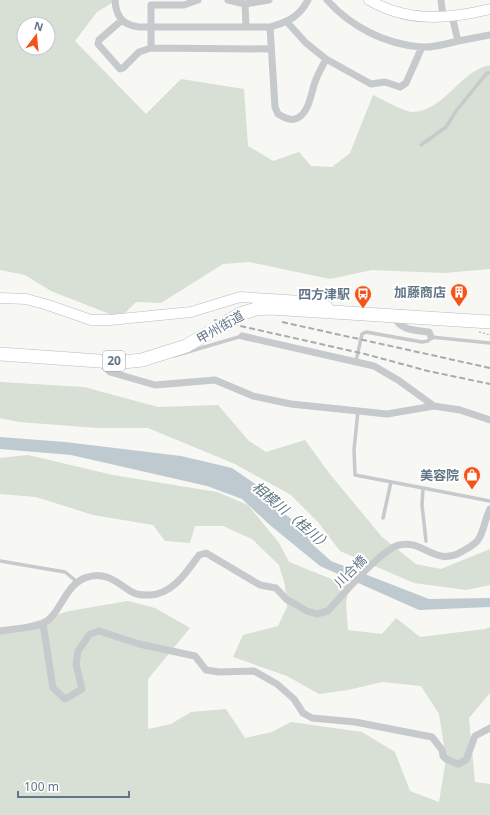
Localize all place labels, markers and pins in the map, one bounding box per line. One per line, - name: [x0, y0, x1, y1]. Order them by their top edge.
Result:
- building icon: 加藤商店: [449, 282, 469, 307]
- place label: 加藤商店: [394, 283, 446, 301]
- bus stop icon: 四方津駅: [353, 284, 373, 309]
- place label: 四方津駅: [298, 285, 350, 303]
- shop icon: 美容院: [462, 465, 482, 490]
- place label: 美容院: [420, 466, 459, 484]

